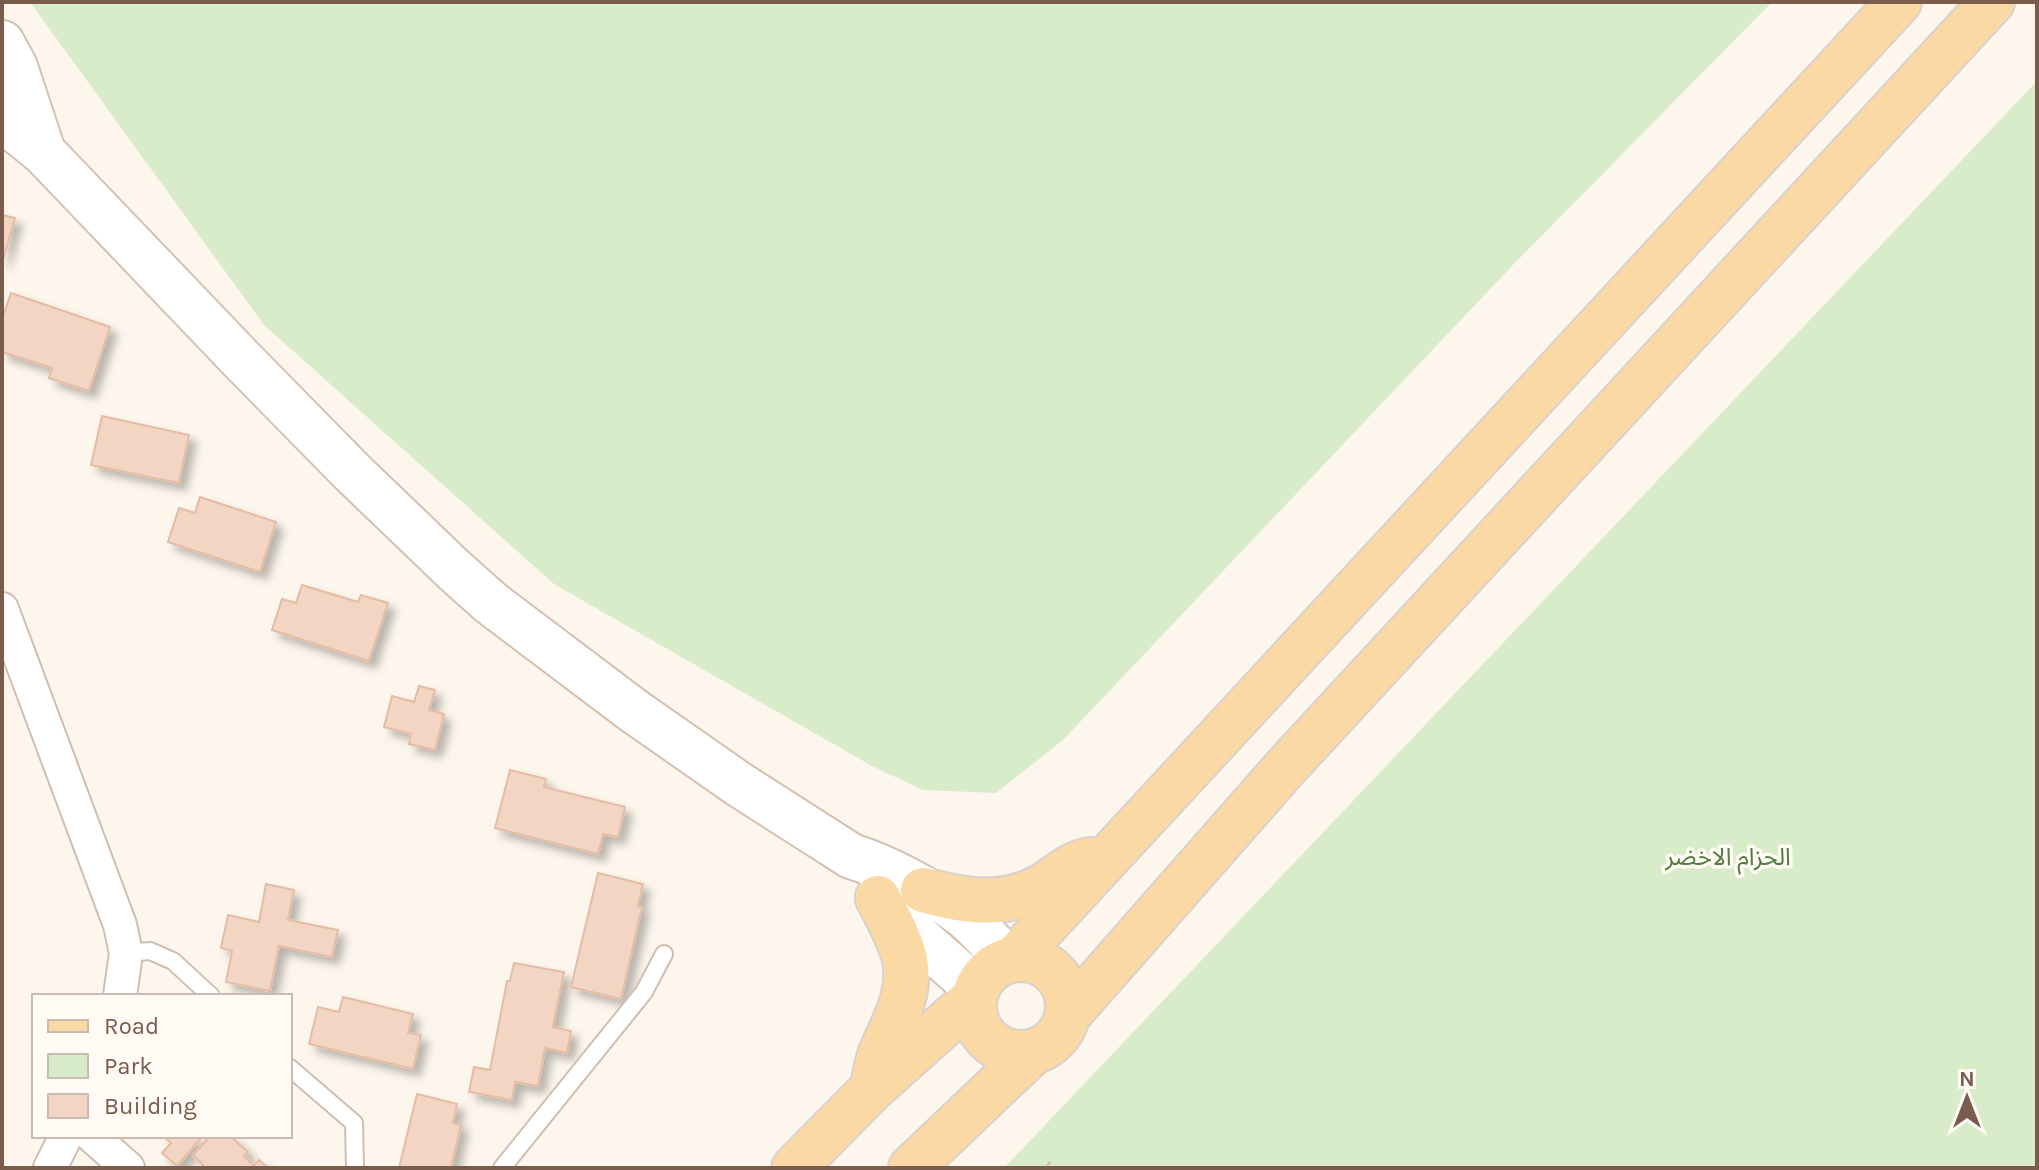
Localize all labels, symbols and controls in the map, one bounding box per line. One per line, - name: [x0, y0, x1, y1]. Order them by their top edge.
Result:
- park label: الحزام الاخضر: [1664, 843, 1791, 875]
- legend: [32, 994, 292, 1138]
- text: Road: [104, 1012, 159, 1040]
- text: Park: [104, 1052, 153, 1080]
- north arrow: [1927, 1058, 2007, 1138]
- text: N: [1959, 1066, 1975, 1092]
- text: Building: [104, 1092, 197, 1120]

